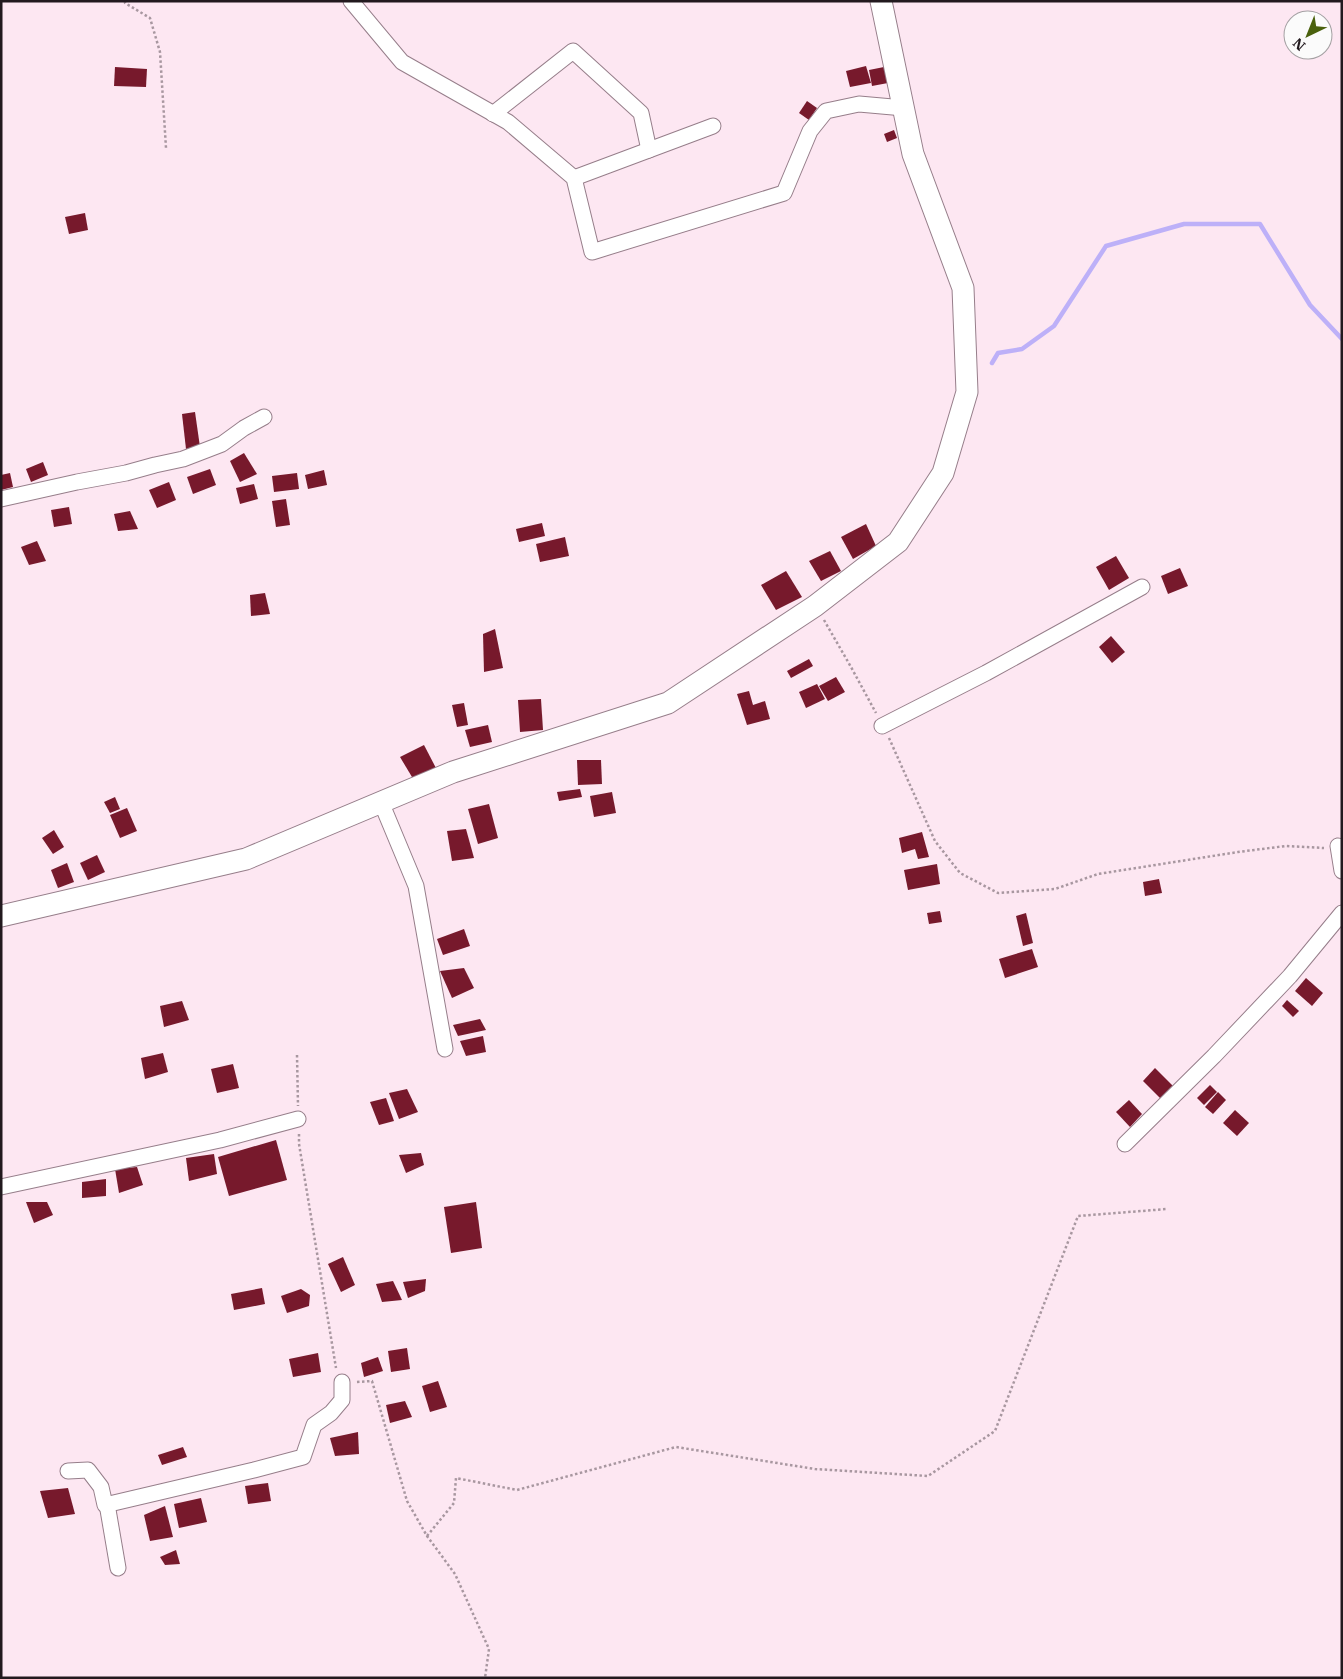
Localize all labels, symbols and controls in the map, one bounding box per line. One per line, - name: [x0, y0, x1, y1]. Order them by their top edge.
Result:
- north arrow: [1283, 10, 1333, 60]
- text: N: [1289, 34, 1309, 55]

